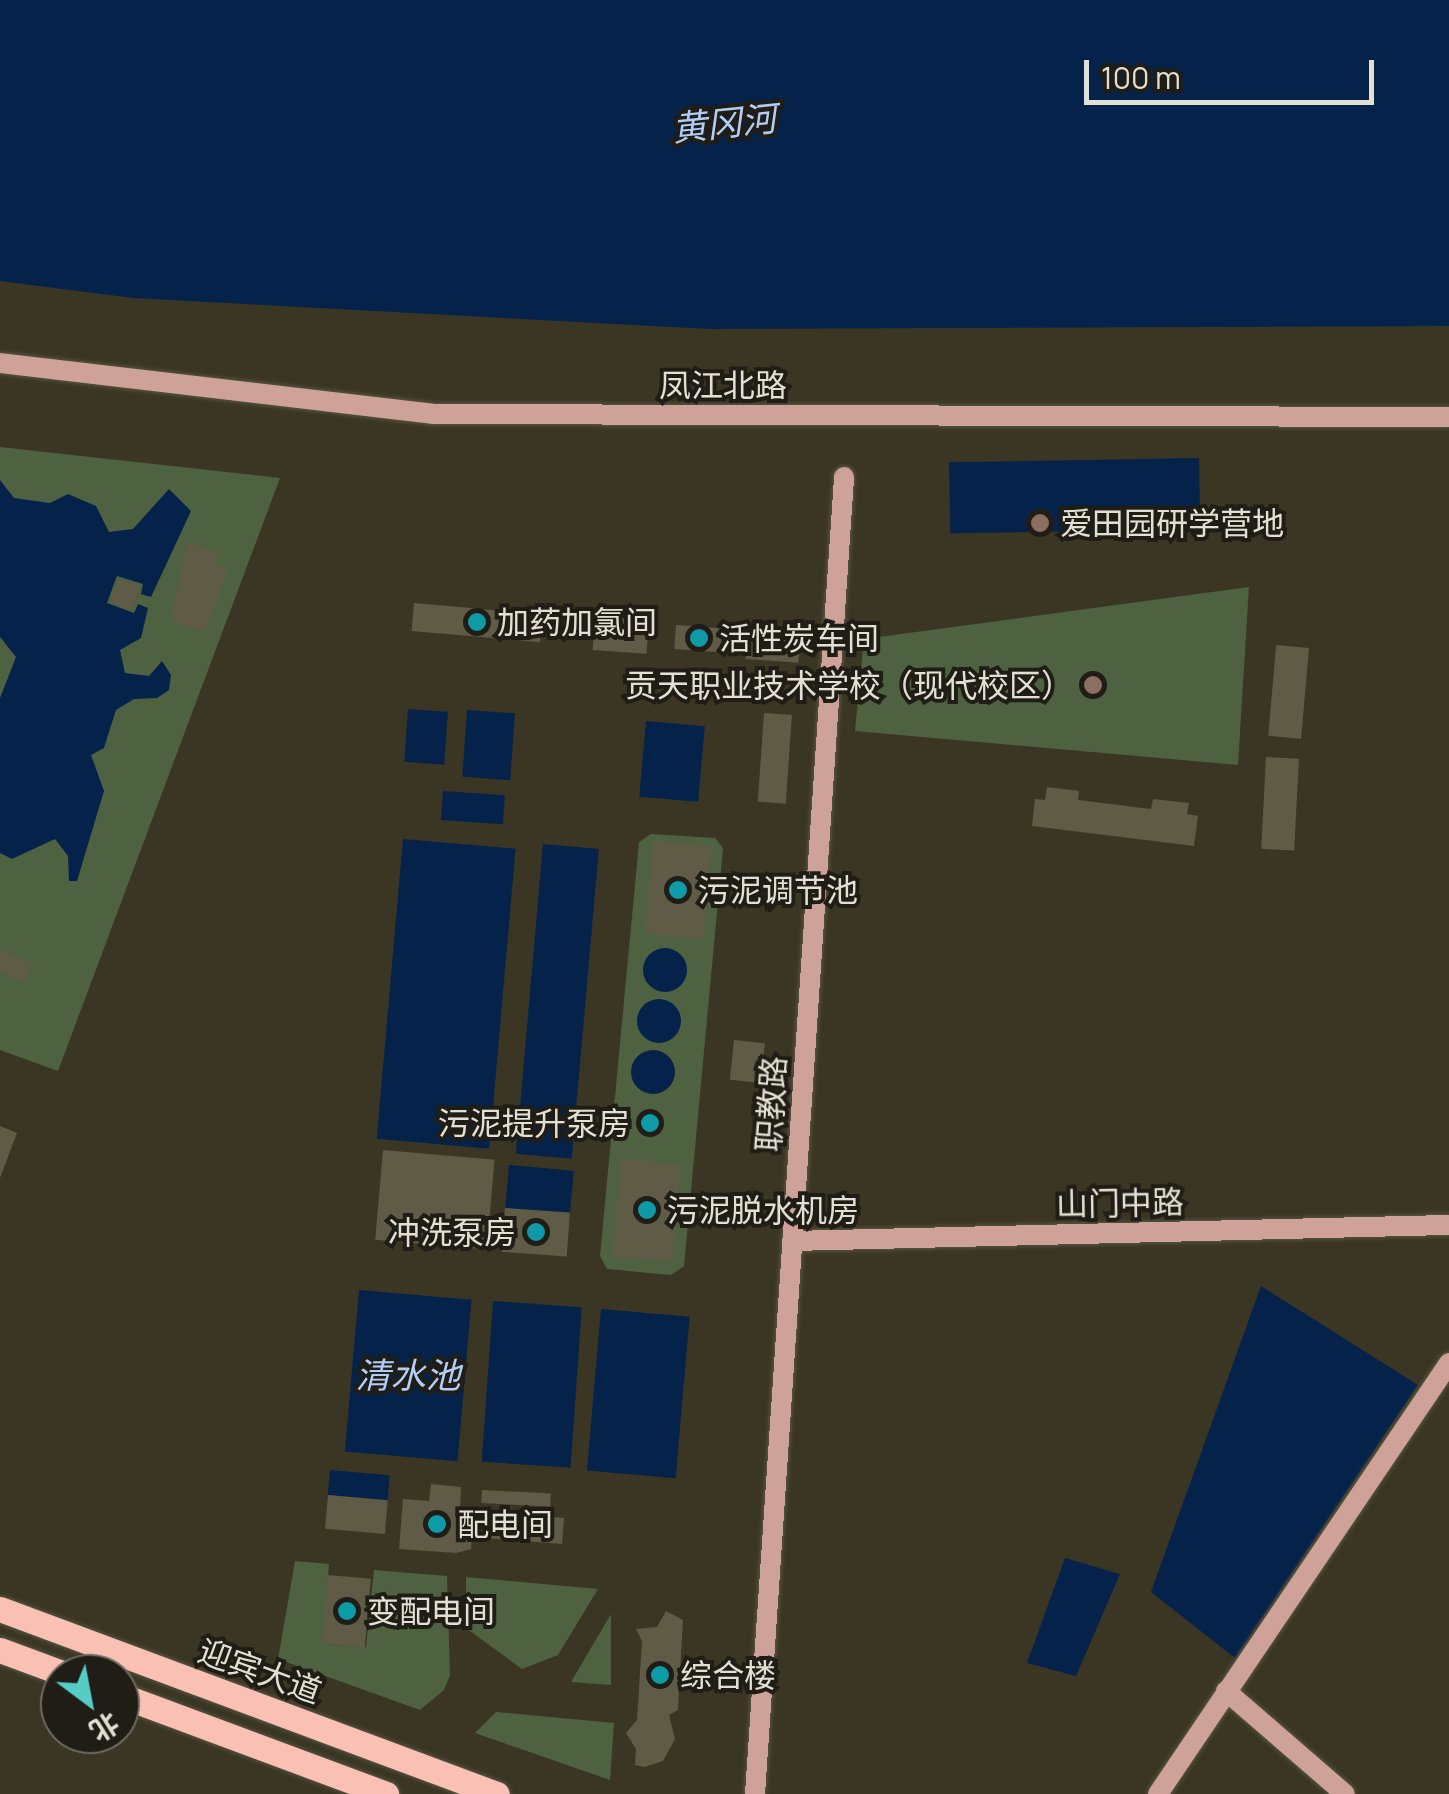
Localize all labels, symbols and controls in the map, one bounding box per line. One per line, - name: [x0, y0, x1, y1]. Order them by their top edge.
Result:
- scale bar: [1089, 40, 1379, 102]
- text: 100 m: [1101, 57, 1181, 98]
- water label: 黄冈河: [670, 97, 778, 149]
- street label: 凤江北路: [659, 366, 787, 404]
- place label: 爱田园研学营地: [1060, 504, 1284, 542]
- marker: 爱田园研学营地: [1029, 512, 1051, 534]
- place label: 加药加氯间: [497, 603, 657, 641]
- marker: 加药加氯间: [466, 611, 488, 633]
- place label: 活性炭车间: [719, 619, 879, 657]
- marker: 活性炭车间: [688, 627, 710, 649]
- place label: 贡天职业技术学校（现代校区）: [625, 666, 1073, 704]
- marker: 贡天职业技术学校（现代校区）: [1082, 674, 1104, 696]
- place label: 污泥调节池: [698, 871, 858, 909]
- marker: 污泥调节池: [667, 879, 689, 901]
- street label: 职教路: [748, 1055, 794, 1153]
- place label: 污泥提升泵房: [438, 1104, 630, 1142]
- marker: 污泥提升泵房: [639, 1112, 661, 1134]
- street label: 山门中路: [1056, 1183, 1184, 1223]
- place label: 污泥脱水机房: [667, 1191, 859, 1229]
- marker: 污泥脱水机房: [636, 1199, 658, 1221]
- place label: 冲洗泵房: [388, 1213, 516, 1251]
- marker: 冲洗泵房: [525, 1221, 547, 1243]
- water label: 清水池: [356, 1354, 460, 1396]
- place label: 配电间: [457, 1505, 553, 1543]
- marker: 配电间: [426, 1513, 448, 1535]
- place label: 变配电间: [367, 1592, 495, 1630]
- marker: 变配电间: [336, 1600, 358, 1622]
- street label: 迎宾大道: [193, 1631, 327, 1711]
- north arrow: [40, 1654, 140, 1754]
- place label: 综合楼: [680, 1656, 776, 1694]
- marker: 综合楼: [649, 1664, 671, 1686]
- text: 北: [83, 1704, 127, 1751]

